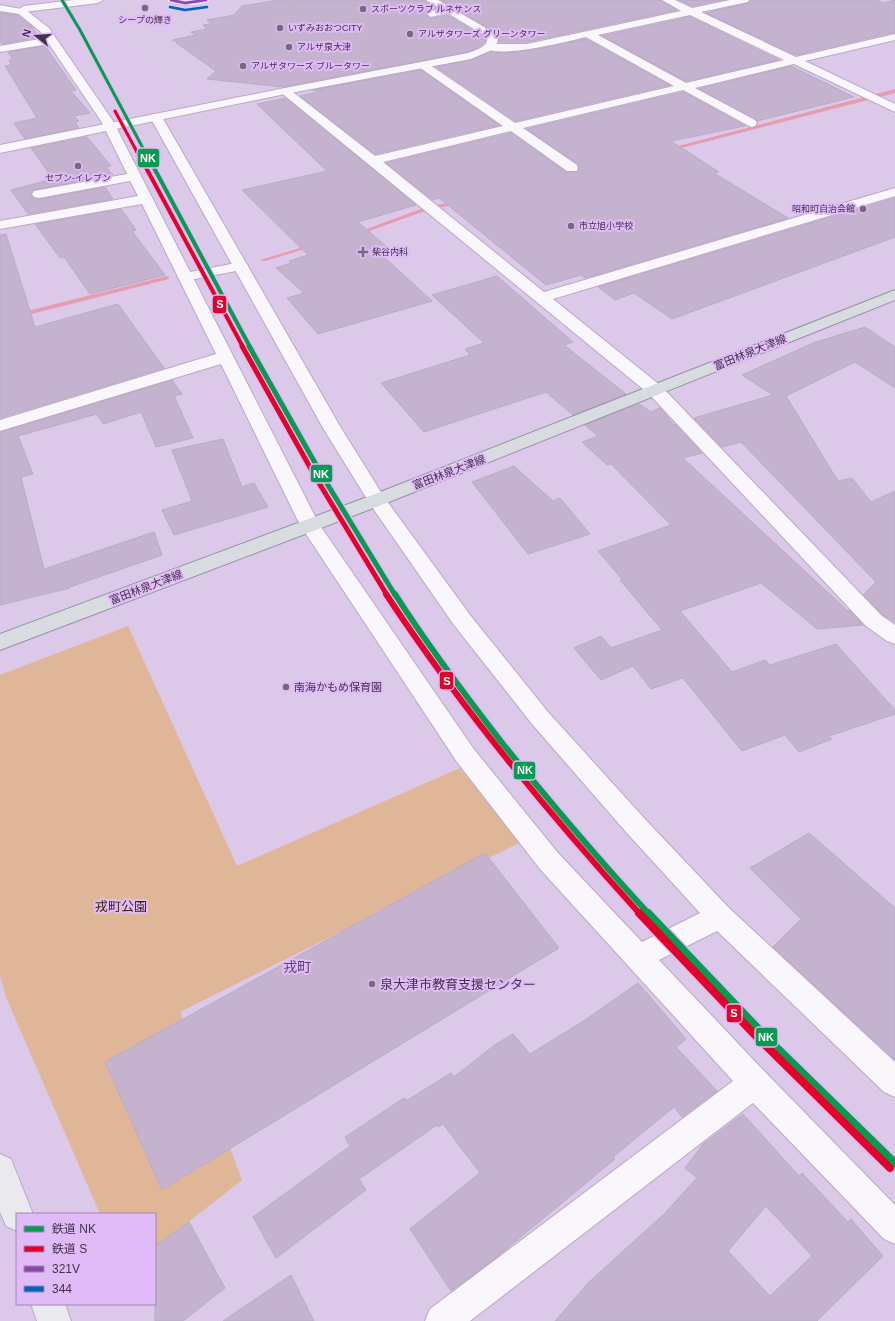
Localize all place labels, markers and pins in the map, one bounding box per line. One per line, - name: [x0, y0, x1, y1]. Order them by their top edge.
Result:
- marker: シープの輝き: [140, 3, 150, 13]
- marker: スポーツクラブ ルネサンス: [358, 4, 368, 14]
- place label: スポーツクラブ ルネサンス: [371, 4, 481, 14]
- place label: シープの輝き: [118, 15, 172, 25]
- marker: いずみおおつCITY: [275, 23, 285, 33]
- place label: いずみおおつCITY: [288, 23, 363, 33]
- marker: アルザタワーズ グリーンタワー: [405, 29, 415, 39]
- place label: アルザタワーズ グリーンタワー: [418, 29, 546, 39]
- marker: アルザ泉大津: [284, 42, 294, 52]
- place label: アルザ泉大津: [297, 42, 351, 52]
- marker: アルザタワーズ ブルータワー: [238, 61, 248, 71]
- place label: アルザタワーズ ブルータワー: [251, 61, 370, 71]
- marker: セブン-イレブン: [73, 161, 83, 171]
- place label: セブン-イレブン: [45, 173, 111, 183]
- place label: 昭和町自治会館: [792, 204, 855, 214]
- marker: 昭和町自治会館: [858, 204, 868, 214]
- marker: 市立旭小学校: [566, 221, 576, 231]
- place label: 市立旭小学校: [579, 221, 633, 231]
- marker: 柴谷内科: [357, 246, 369, 258]
- place label: 柴谷内科: [372, 247, 408, 257]
- place label: 南海かもめ保育園: [294, 681, 382, 693]
- marker: 南海かもめ保育園: [281, 682, 291, 692]
- place label: 泉大津市教育支援センター: [380, 977, 536, 992]
- marker: 泉大津市教育支援センター: [367, 979, 377, 989]

